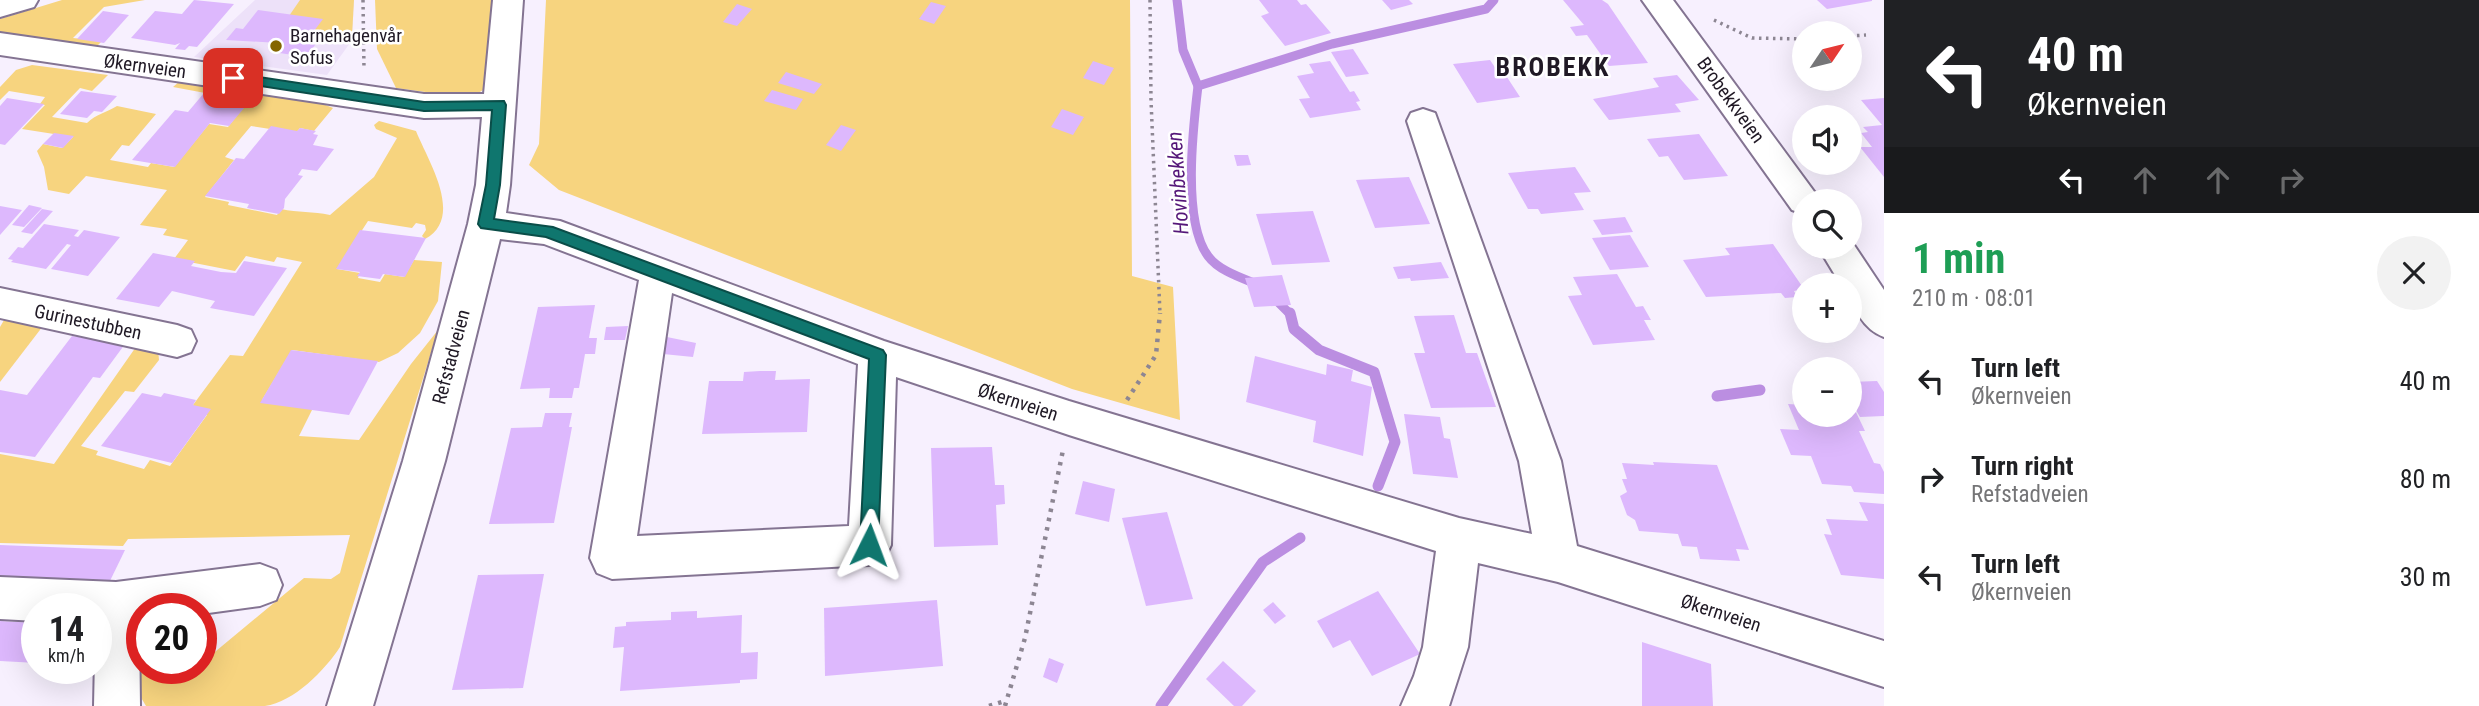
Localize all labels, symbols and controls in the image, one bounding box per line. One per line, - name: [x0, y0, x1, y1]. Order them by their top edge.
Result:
- north arrow: [1792, 21, 1862, 91]
- map controls: [1792, 21, 1862, 427]
- place label: Barnehagenvår Sofus: [290, 24, 402, 69]
- text: 40 m: [2027, 26, 2124, 83]
- icon: left: [1912, 28, 2003, 119]
- marker: Barnehagenvår Sofus: [268, 38, 284, 54]
- pin: [203, 48, 263, 108]
- street label: Økernveien: [102, 49, 188, 83]
- district label: BROBEKK: [1496, 52, 1610, 82]
- street label: Brobekkveien: [1692, 53, 1770, 147]
- icon: arrive: [214, 59, 252, 97]
- text: Økernveien: [2027, 85, 2167, 123]
- button: sound: [1792, 105, 1862, 175]
- water label: Hovinbekken: [1162, 131, 1194, 235]
- icon: left: [2053, 161, 2091, 199]
- icon: ahead: [2126, 161, 2164, 199]
- icon: ahead: [2199, 161, 2237, 199]
- icon: right: [2272, 161, 2310, 199]
- button: search: [1792, 189, 1862, 259]
- text: 1 min: [1912, 234, 2005, 283]
- button: close: [2377, 236, 2451, 310]
- button: +: [1792, 273, 1862, 343]
- text: 210 m · 08:01: [1912, 285, 2036, 312]
- street label: Gurinestubben: [32, 299, 144, 345]
- street label: Refstadveien: [427, 307, 475, 407]
- text: Turn left: [1971, 353, 2060, 383]
- button: −: [1792, 357, 1862, 427]
- icon: left: [1912, 362, 1950, 400]
- text: 40 m: [2400, 366, 2451, 396]
- street label: Økernveien: [975, 378, 1061, 426]
- text: Økernveien: [1971, 383, 2072, 410]
- text: Turn right: [1971, 451, 2073, 481]
- icon: right: [1912, 460, 1950, 498]
- text: 80 m: [2400, 464, 2451, 494]
- text: Refstadveien: [1971, 481, 2089, 508]
- position arrow: [832, 508, 906, 582]
- text: Turn left: [1971, 549, 2060, 579]
- icon: left: [1912, 558, 1950, 596]
- text: 30 m: [2400, 562, 2451, 592]
- text: Økernveien: [1971, 579, 2072, 606]
- street label: Økernveien: [1678, 589, 1764, 637]
- speed limit sign: 20: [126, 593, 217, 684]
- text: 14: [49, 609, 84, 650]
- text: km/h: [48, 645, 85, 666]

